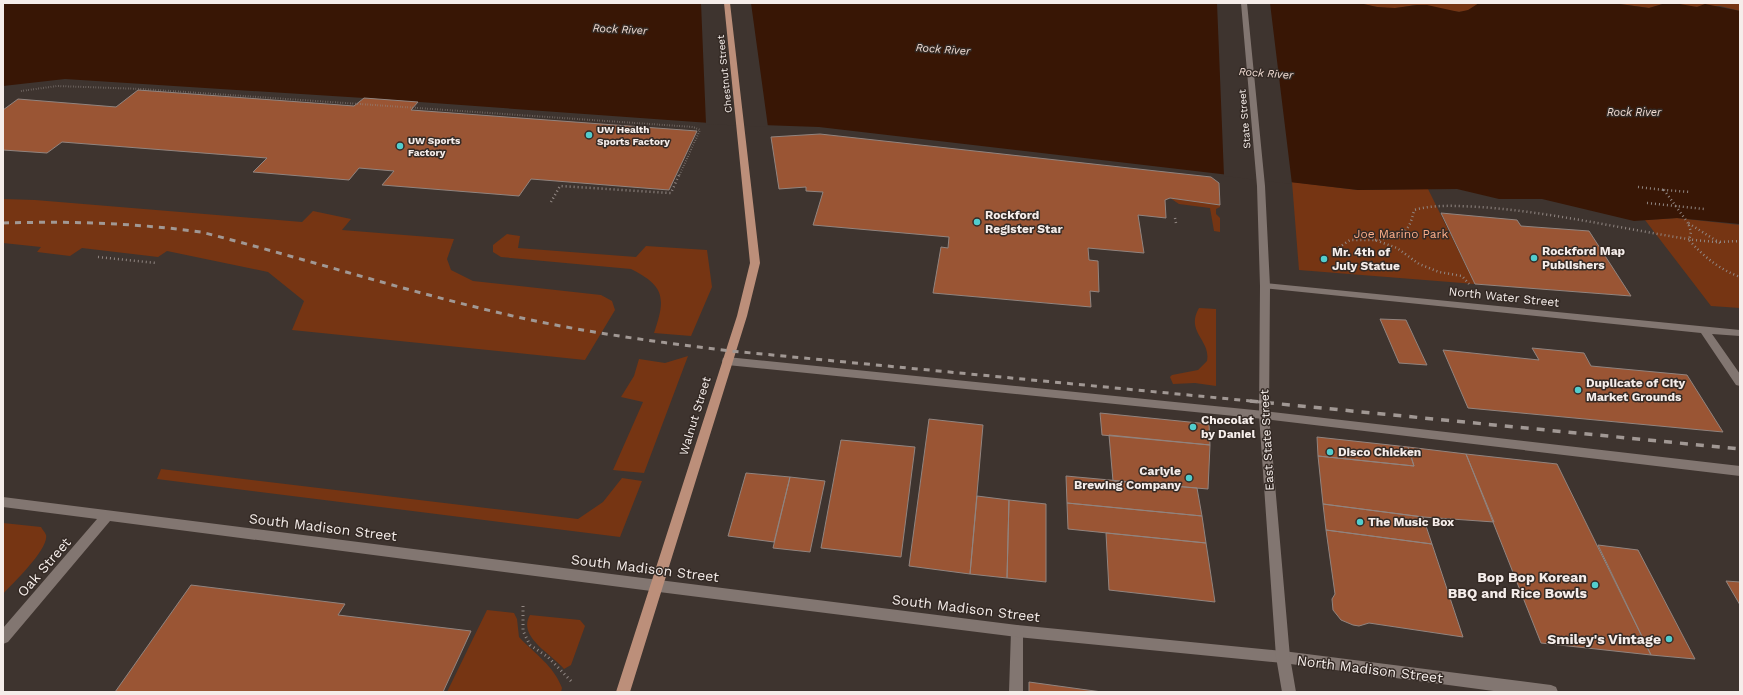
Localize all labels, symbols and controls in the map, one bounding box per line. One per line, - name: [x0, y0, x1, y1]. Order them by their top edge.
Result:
- water label: Rock River: [592, 22, 648, 37]
- street label: Chestnut Street: [715, 34, 734, 113]
- water label: Rock River: [915, 41, 971, 58]
- water label: Rock River: [1238, 65, 1294, 82]
- street label: State Street: [1236, 88, 1253, 149]
- water label: Rock River: [1607, 106, 1662, 119]
- place label: UW Health Sports Factory: [597, 124, 670, 147]
- marker: UW Health Sports Factory: [584, 130, 594, 140]
- place label: UW Sports Factory: [408, 135, 461, 158]
- marker: UW Sports Factory: [395, 141, 405, 151]
- place label: Rockford Register Star: [985, 208, 1063, 236]
- marker: Rockford Register Star: [972, 217, 982, 227]
- park label: Joe Marino Park: [1354, 227, 1448, 241]
- place label: Rockford Map Publishers: [1542, 244, 1626, 272]
- place label: Mr. 4th of July Statue: [1332, 245, 1400, 273]
- marker: Rockford Map Publishers: [1529, 253, 1539, 263]
- marker: Mr. 4th of July Statue: [1319, 254, 1329, 264]
- street label: North Water Street: [1448, 284, 1560, 310]
- street label: Walnut Street: [676, 375, 714, 457]
- place label: Duplicate of City Market Grounds: [1586, 376, 1685, 404]
- marker: Duplicate of City Market Grounds: [1573, 385, 1583, 395]
- street label: East State Street: [1257, 389, 1277, 491]
- place label: Chocolat by Daniel: [1201, 413, 1255, 441]
- marker: Chocolat by Daniel: [1188, 422, 1198, 432]
- place label: Disco Chicken: [1338, 445, 1421, 459]
- marker: Disco Chicken: [1325, 447, 1335, 457]
- place label: Carlyle Brewing Company: [1074, 464, 1181, 492]
- marker: Carlyle Brewing Company: [1184, 473, 1194, 483]
- street label: South Madison Street: [248, 510, 398, 544]
- place label: The Music Box: [1368, 515, 1454, 529]
- marker: The Music Box: [1355, 517, 1365, 527]
- street label: Oak Street: [14, 534, 74, 600]
- street label: South Madison Street: [570, 551, 720, 585]
- place label: Bop Bop Korean BBQ and Rice Bowls: [1448, 569, 1588, 601]
- marker: Bop Bop Korean BBQ and Rice Bowls: [1590, 580, 1600, 590]
- street label: South Madison Street: [891, 591, 1041, 625]
- place label: Smiley's Vintage: [1547, 631, 1661, 647]
- marker: Smiley's Vintage: [1664, 634, 1674, 644]
- street label: North Madison Street: [1296, 652, 1444, 686]

